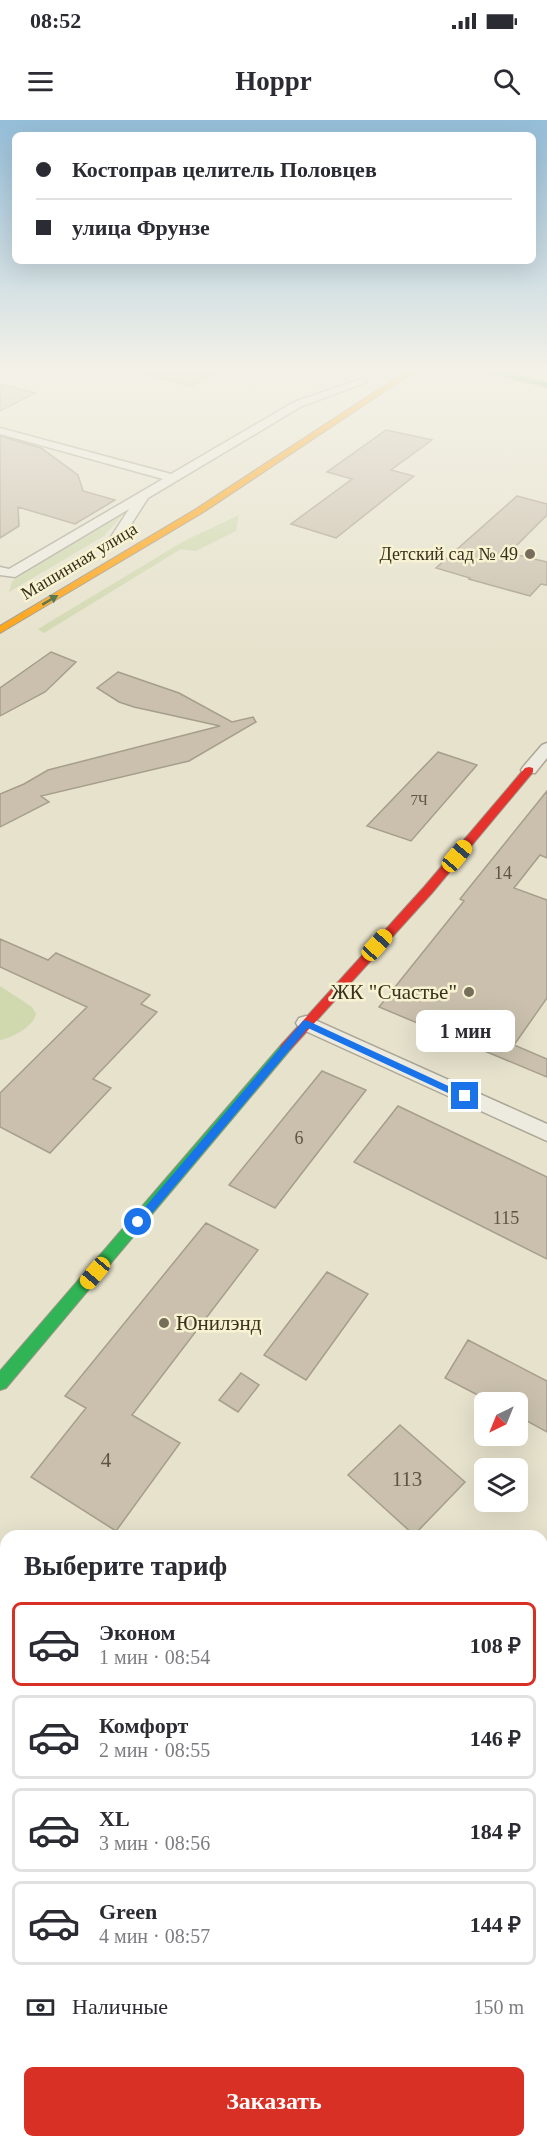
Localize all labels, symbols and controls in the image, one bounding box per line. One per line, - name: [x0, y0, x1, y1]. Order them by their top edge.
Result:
- text: 08:52: [30, 8, 81, 33]
- icon: menu: [24, 65, 57, 98]
- icon: search: [490, 65, 523, 98]
- text: Hoppr: [235, 66, 312, 96]
- text: Костоправ целитель Половцев: [72, 157, 377, 182]
- text: улица Фрунзе: [72, 215, 210, 240]
- street label: Машинная улица: [17, 518, 141, 604]
- place label: Детский сад № 49: [379, 544, 518, 564]
- marker: Детский сад № 49: [523, 547, 537, 561]
- one-way arrow: [42, 594, 58, 605]
- house number: 7Ч: [410, 792, 428, 808]
- car: [439, 836, 475, 876]
- house number: 14: [494, 863, 512, 883]
- car: [358, 926, 396, 964]
- place label: ЖК "Счастье": [331, 980, 457, 1004]
- marker: ЖК "Счастье": [462, 985, 476, 999]
- callout: 1 мин: [416, 1009, 514, 1051]
- text: 1 мин: [440, 1020, 491, 1042]
- route end: [451, 1082, 478, 1109]
- house number: 6: [295, 1128, 304, 1148]
- route start: [124, 1208, 151, 1235]
- house number: 115: [493, 1208, 519, 1228]
- car: [77, 1253, 113, 1293]
- place label: Юнилэнд: [176, 1311, 262, 1335]
- marker: Юнилэнд: [157, 1316, 171, 1330]
- north arrow: [474, 1392, 528, 1446]
- map controls: [474, 1392, 528, 1512]
- house number: 4: [101, 1448, 112, 1472]
- button: layers: [474, 1458, 528, 1512]
- house number: 113: [392, 1467, 422, 1491]
- text: Выберите тариф: [24, 1551, 227, 1581]
- icon: car: [27, 1617, 81, 1671]
- text: Эконом: [99, 1620, 176, 1645]
- text: 108 ₽: [470, 1633, 521, 1658]
- text: 1 мин · 08:54: [99, 1646, 210, 1668]
- icon: car: [27, 1710, 81, 1764]
- text: Комфорт: [99, 1713, 188, 1738]
- text: 146 ₽: [470, 1726, 521, 1751]
- text: 2 мин · 08:55: [99, 1739, 210, 1761]
- icon: car: [27, 1803, 81, 1857]
- text: XL: [99, 1806, 130, 1831]
- text: 184 ₽: [470, 1819, 521, 1844]
- text: 3 мин · 08:56: [99, 1832, 210, 1854]
- icon: car: [27, 1896, 81, 1950]
- text: Green: [99, 1899, 157, 1924]
- text: 144 ₽: [470, 1912, 521, 1937]
- text: 4 мин · 08:57: [99, 1925, 210, 1947]
- icon: cash: [24, 1991, 57, 2024]
- text: Наличные: [72, 1994, 168, 2019]
- text: 150 m: [473, 1996, 524, 2018]
- button: Заказать: [24, 2067, 524, 2136]

